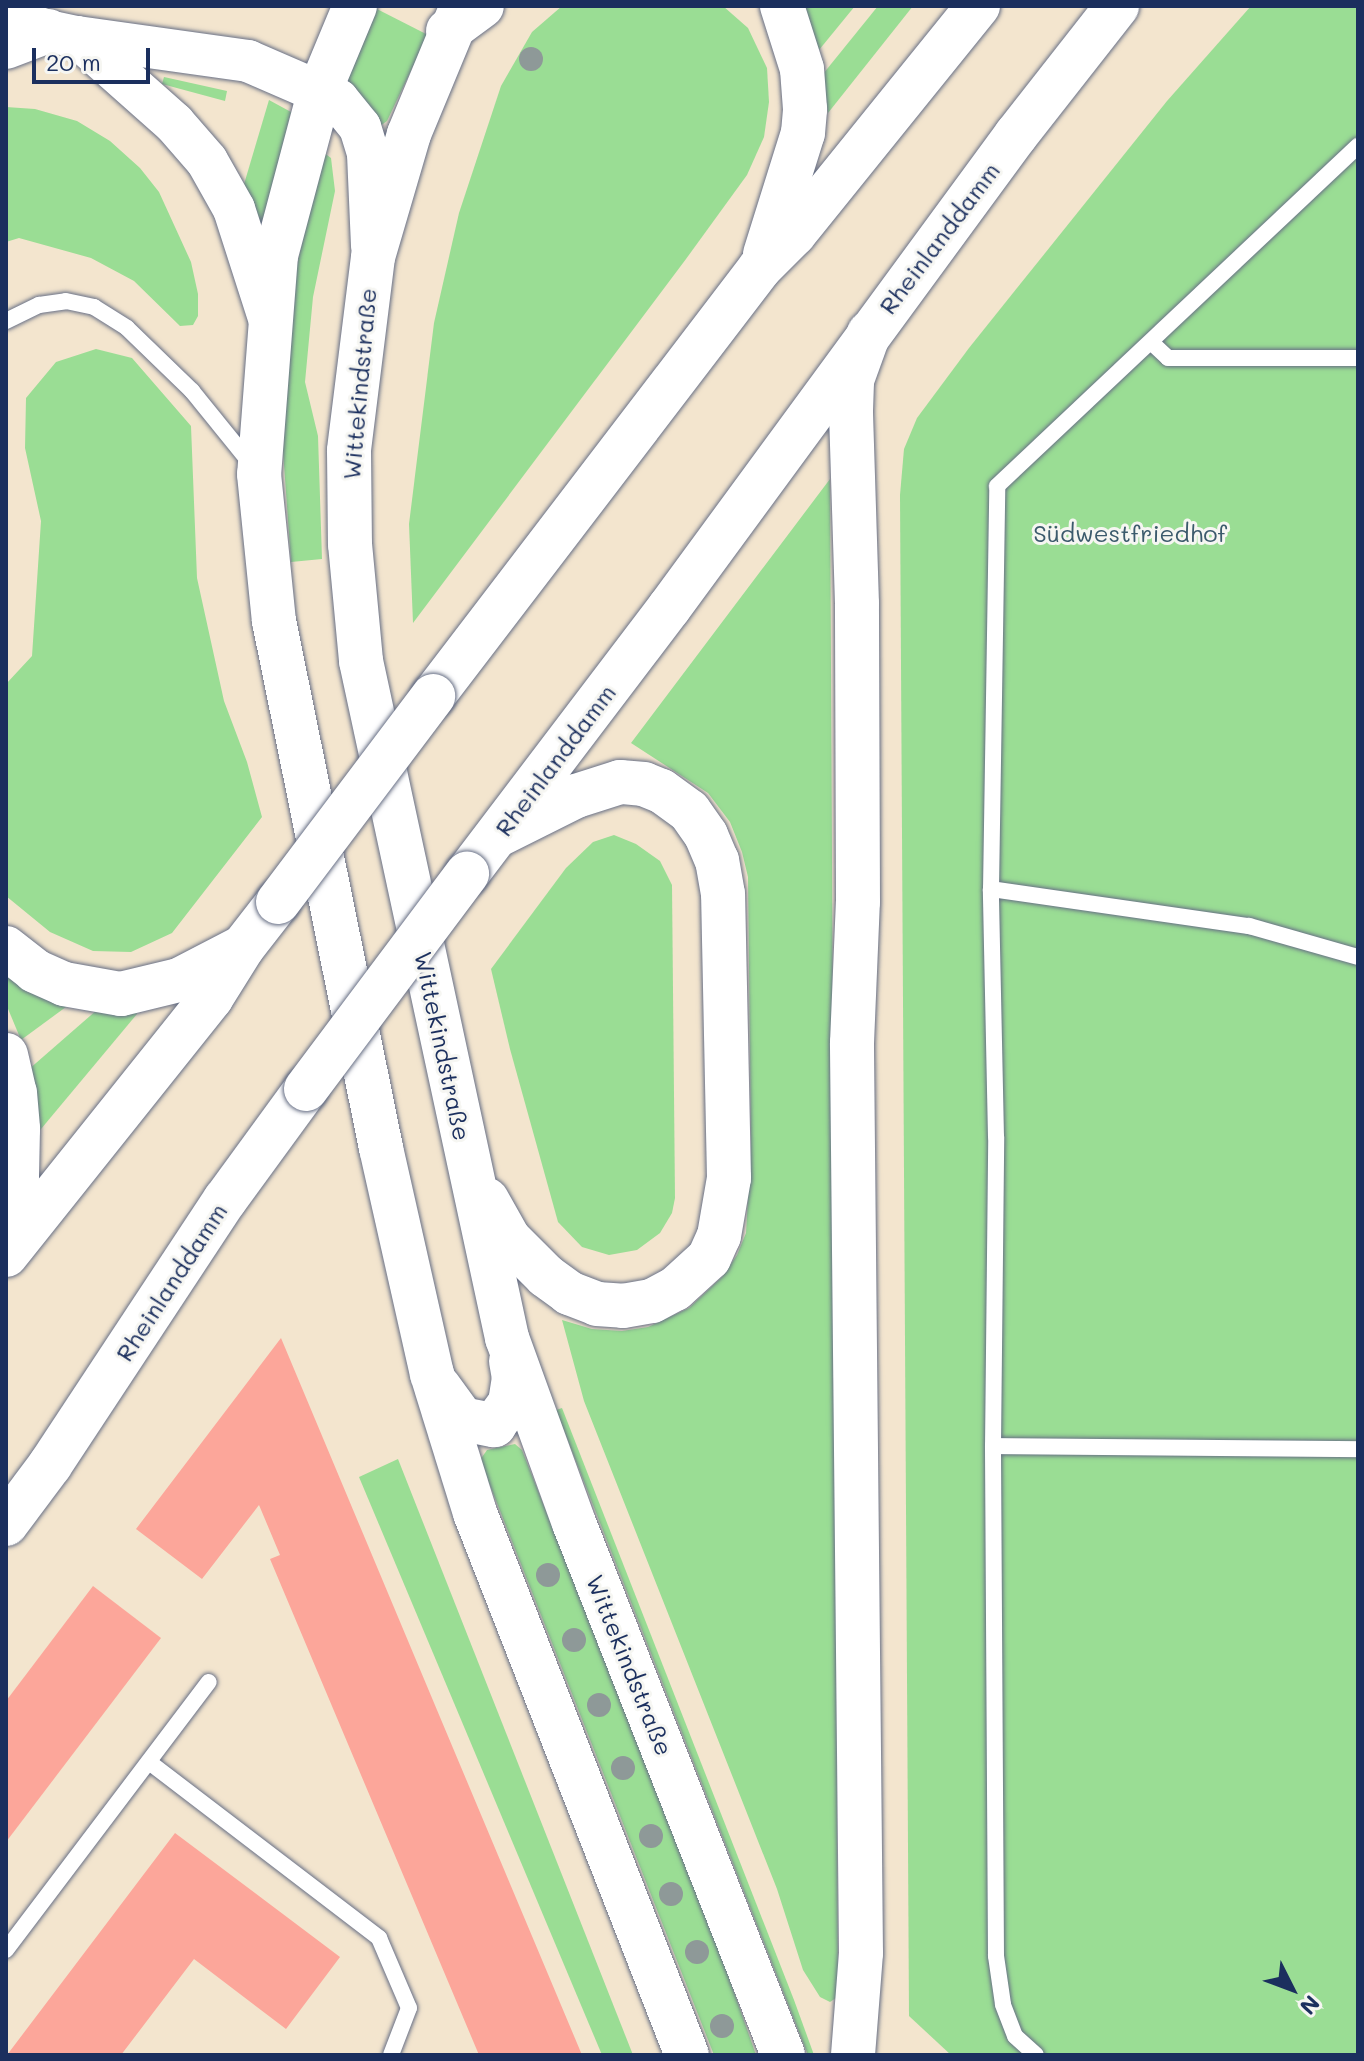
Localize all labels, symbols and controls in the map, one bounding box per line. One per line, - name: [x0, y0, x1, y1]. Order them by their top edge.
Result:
- scale bar: [36, 32, 154, 82]
- text: 20 m: [46, 46, 101, 77]
- street label: Rheinlanddamm: [873, 157, 1005, 319]
- street label: Wittekindstraße: [336, 287, 382, 481]
- park label: Südwestfriedhof: [1033, 519, 1227, 547]
- street label: Rheinlanddamm: [489, 679, 621, 841]
- street label: Wittekindstraße: [409, 949, 477, 1143]
- street label: Rheinlanddamm: [109, 1198, 233, 1366]
- street label: Wittekindstraße: [581, 1570, 679, 1760]
- north arrow: [1252, 1949, 1332, 2029]
- text: N: [1294, 1989, 1327, 2021]

